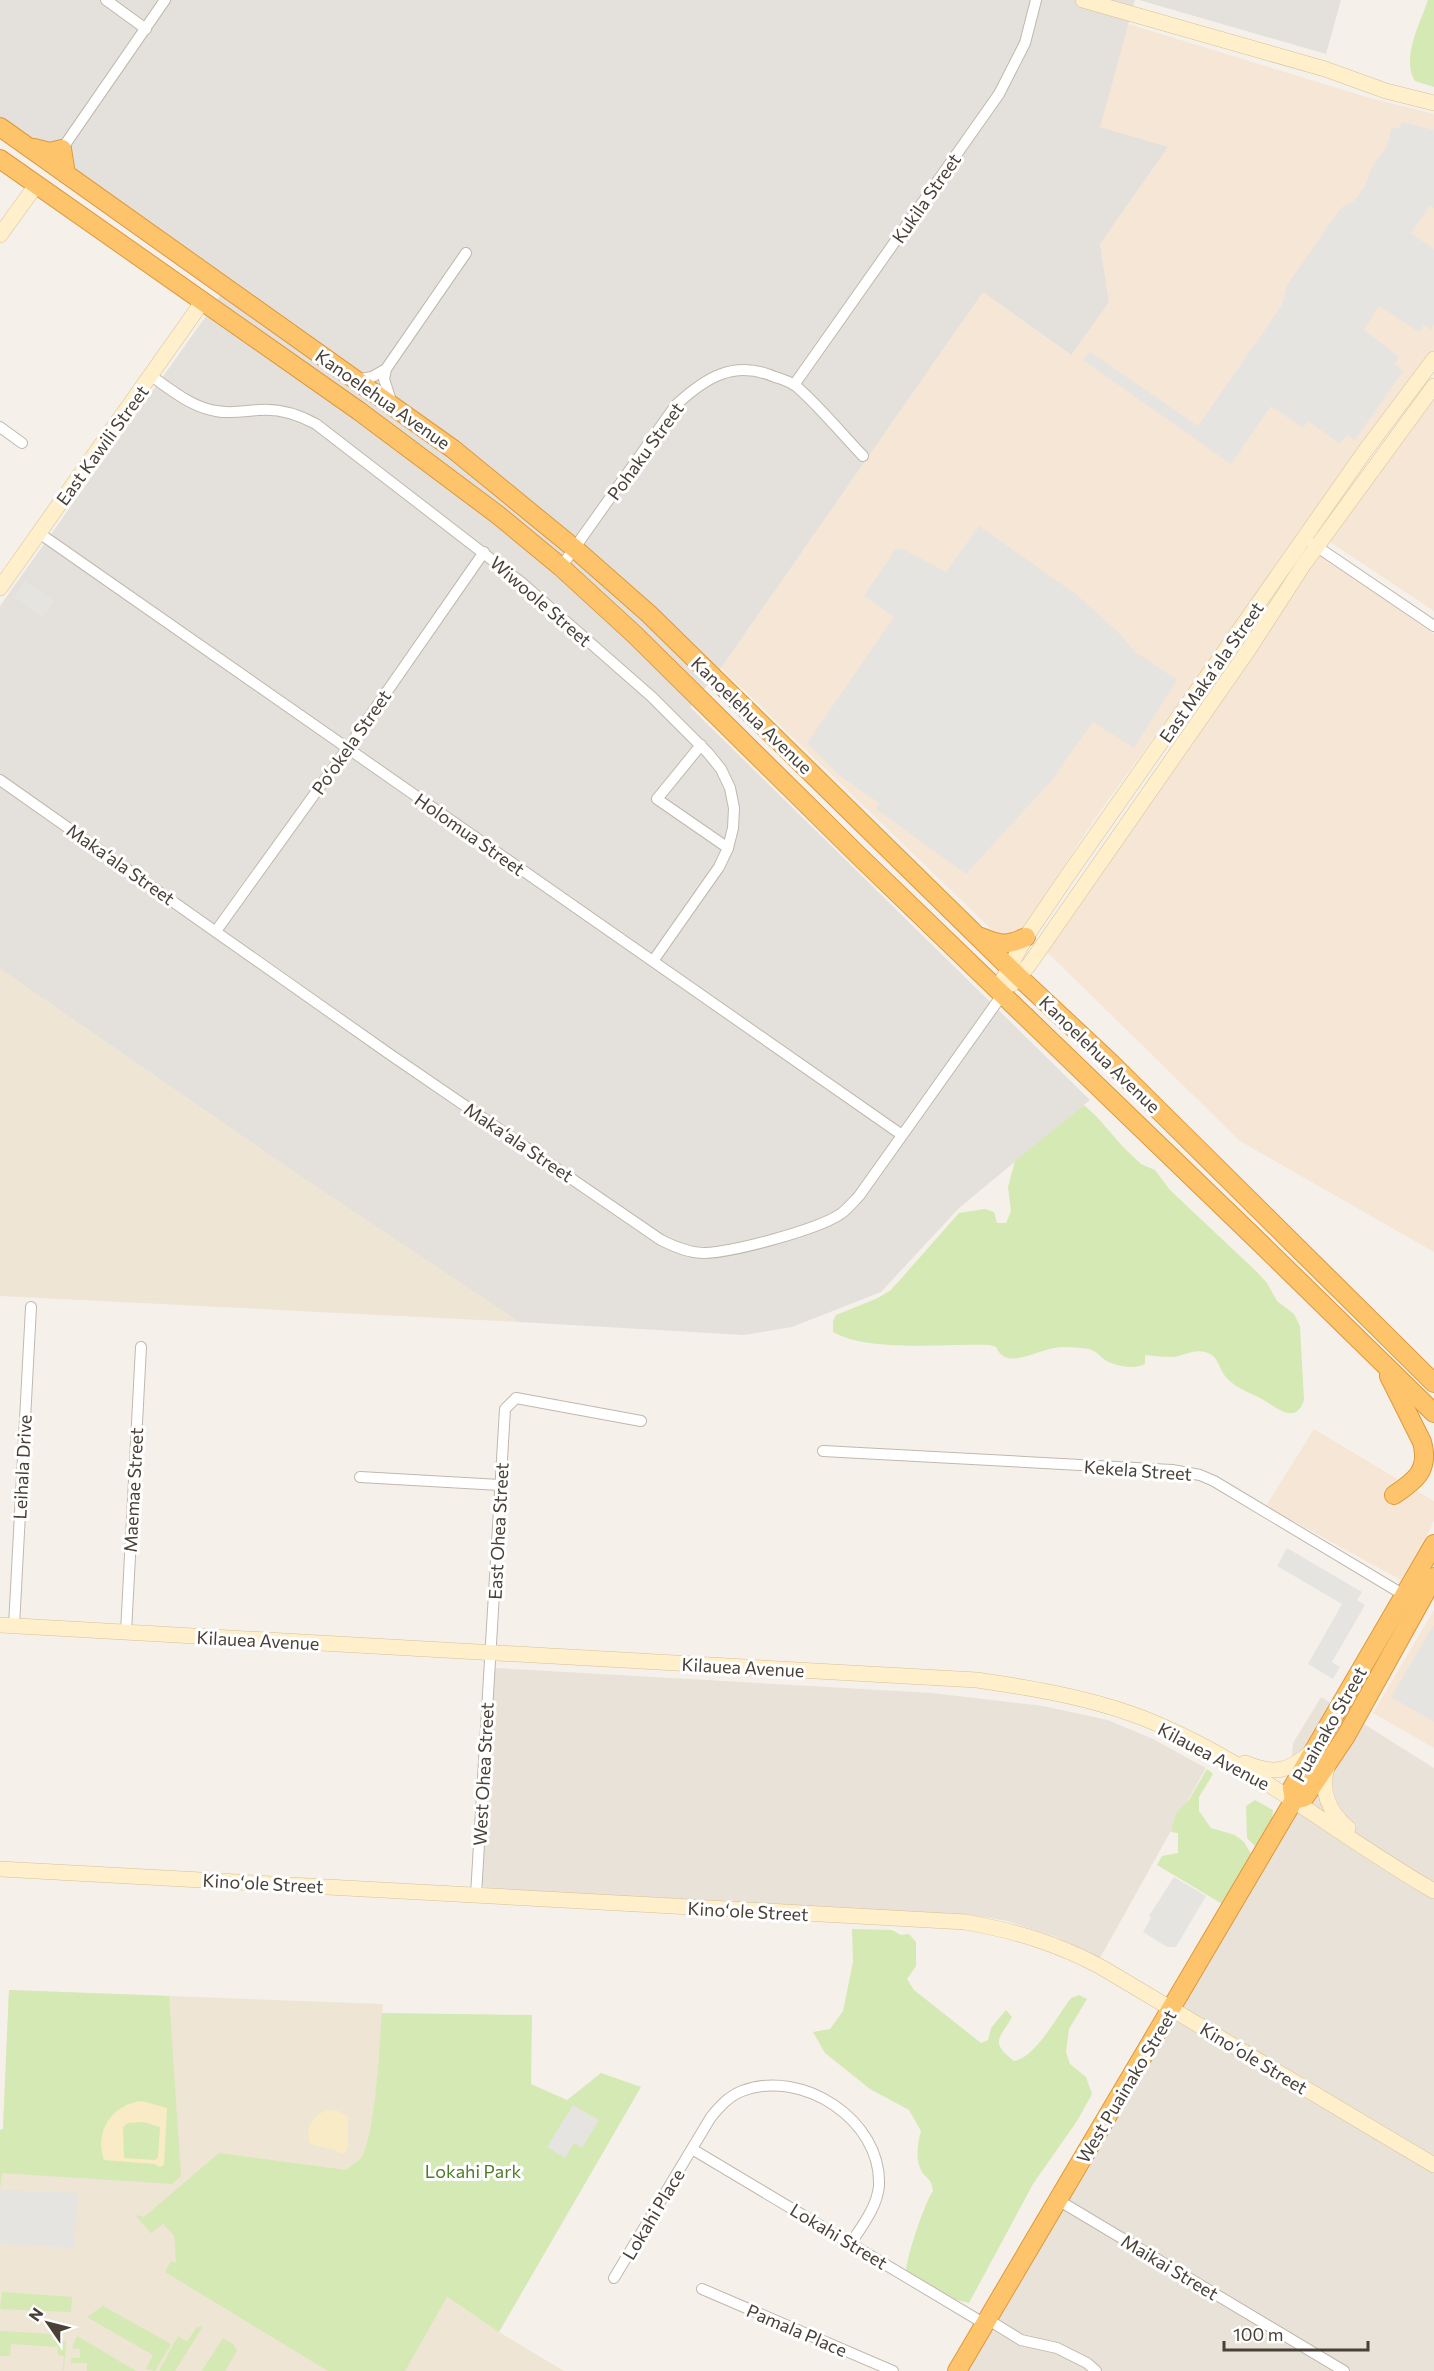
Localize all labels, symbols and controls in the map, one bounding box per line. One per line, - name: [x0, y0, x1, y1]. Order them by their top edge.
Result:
- street label: Kukila Street: [887, 149, 965, 247]
- street label: Kanoelehua Avenue: [311, 344, 455, 454]
- street label: East Kawili Street: [51, 381, 153, 509]
- street label: Pohaku Street: [602, 398, 688, 504]
- street label: Wiwoole Street: [486, 551, 596, 651]
- street label: East Makaʻala Street: [1154, 597, 1268, 747]
- street label: Kanoelehua Avenue: [687, 652, 817, 778]
- street label: Po‘okela Street: [307, 685, 395, 799]
- street label: Holomua Street: [411, 788, 529, 880]
- street label: Maka‘ala Street: [63, 819, 179, 909]
- street label: Kanoelehua Avenue: [1035, 991, 1165, 1117]
- street label: Maka‘ala Street: [460, 1097, 578, 1187]
- street label: Leihala Drive: [8, 1414, 36, 1520]
- street label: Maemae Street: [119, 1427, 147, 1553]
- street label: Kekela Street: [1083, 1455, 1193, 1485]
- street label: East Ohea Street: [483, 1462, 513, 1600]
- street label: Kilauea Avenue: [196, 1626, 320, 1654]
- street label: Kilauea Avenue: [681, 1653, 805, 1681]
- street label: Puainako Street: [1287, 1662, 1371, 1786]
- street label: West Ohea Street: [468, 1702, 498, 1846]
- street label: Kilauea Avenue: [1154, 1717, 1274, 1795]
- street label: Kinoʻole Street: [202, 1869, 324, 1897]
- street label: Kinoʻole Street: [687, 1897, 809, 1925]
- street label: West Puainako Street: [1071, 2005, 1181, 2167]
- street label: Kinoʻole Street: [1196, 2017, 1312, 2099]
- park label: Lokahi Park: [425, 2160, 521, 2182]
- street label: Lokahi Place: [617, 2164, 689, 2264]
- street label: Lokahi Street: [786, 2198, 892, 2274]
- street label: Maikai Street: [1118, 2229, 1222, 2305]
- north arrow: [18, 2293, 78, 2353]
- street label: Pamala Place: [743, 2299, 851, 2361]
- text: N: [24, 2304, 47, 2324]
- scale bar: [1224, 2314, 1368, 2352]
- text: 100 m: [1233, 2323, 1283, 2345]

